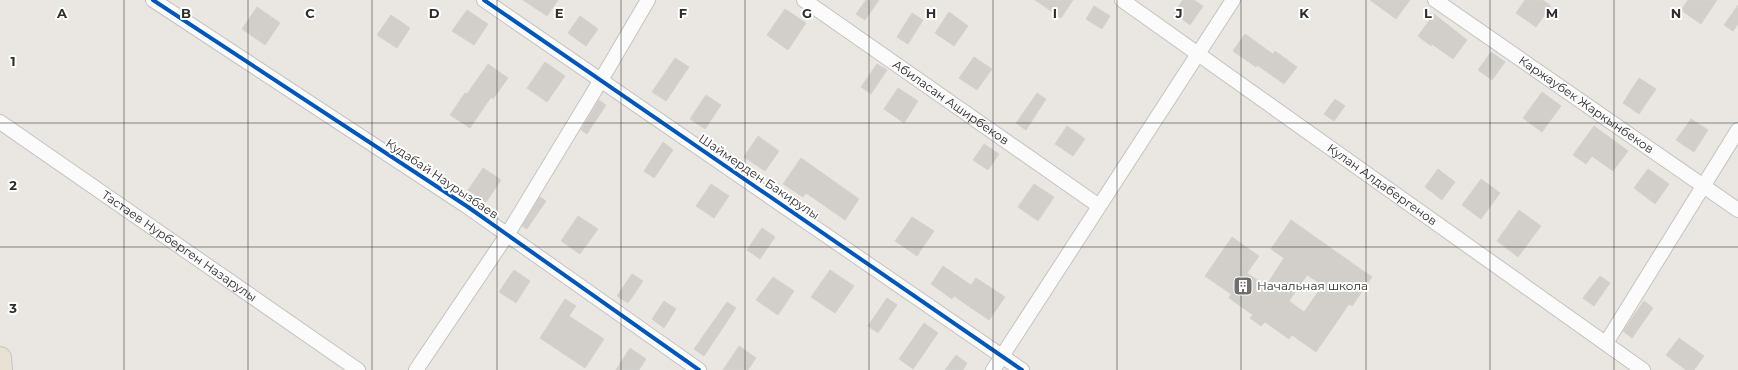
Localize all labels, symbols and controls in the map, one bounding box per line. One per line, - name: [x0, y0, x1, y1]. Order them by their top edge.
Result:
- text: A: [56, 5, 68, 21]
- text: B: [181, 5, 191, 21]
- text: C: [305, 5, 315, 21]
- text: D: [429, 5, 440, 21]
- text: E: [555, 5, 564, 21]
- text: F: [679, 5, 687, 21]
- text: G: [802, 5, 812, 21]
- text: H: [926, 5, 936, 21]
- text: I: [1053, 5, 1057, 21]
- text: J: [1174, 5, 1183, 21]
- text: K: [1299, 5, 1309, 21]
- text: L: [1424, 5, 1432, 21]
- text: M: [1546, 5, 1558, 21]
- text: N: [1671, 5, 1681, 21]
- street label: Каржаубек Жаркынбеков: [1516, 52, 1657, 156]
- text: 1: [10, 53, 16, 69]
- street label: Абиласан Аширбеков: [890, 56, 1012, 148]
- street label: Шаймерден Бакирулы: [696, 131, 822, 223]
- street label: Кудабай Наурызбаев: [383, 135, 502, 222]
- street label: Кулан Алдабергенов: [1325, 140, 1440, 228]
- text: 2: [9, 177, 17, 193]
- street label: Тастаев Нурберген Назарулы: [99, 187, 260, 305]
- building icon: Начальная школа: [1232, 275, 1254, 297]
- place label: Начальная школа: [1257, 278, 1368, 293]
- text: 3: [8, 300, 17, 316]

